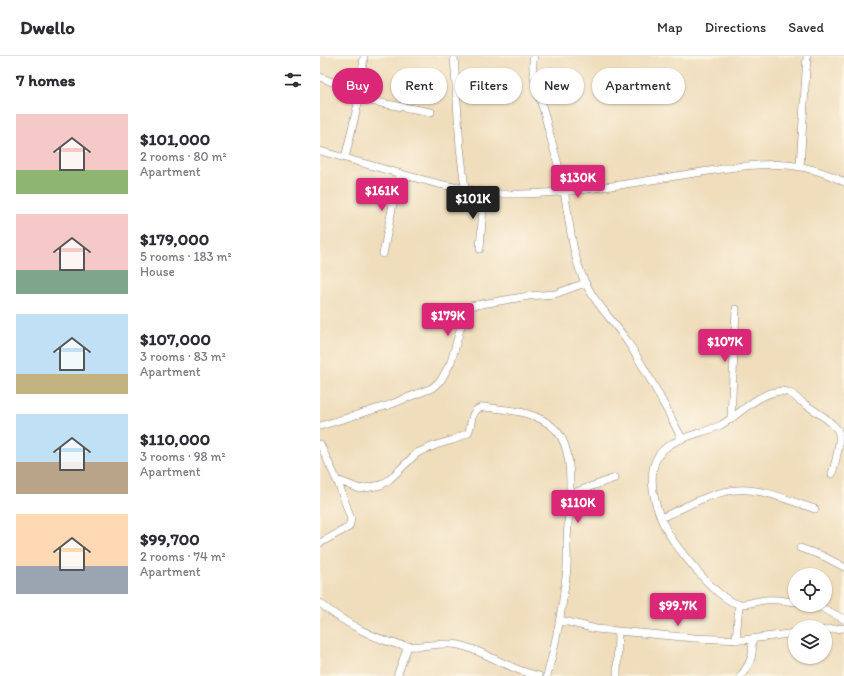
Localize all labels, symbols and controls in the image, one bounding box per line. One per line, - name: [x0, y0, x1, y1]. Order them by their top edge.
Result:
- text: Dwello: [20, 16, 75, 39]
- text: Map: [657, 19, 683, 36]
- text: Directions: [705, 19, 766, 36]
- text: Saved: [788, 19, 824, 36]
- chip: Buy: [332, 68, 383, 104]
- chip: Rent: [391, 68, 447, 104]
- chip: Filters: [455, 68, 522, 104]
- chip: New: [530, 68, 584, 104]
- chip: Apartment: [592, 68, 685, 104]
- icon: filters: [282, 69, 304, 91]
- text: 7 homes: [16, 70, 76, 90]
- text: $101,000: [140, 129, 210, 149]
- icon: home: [48, 130, 96, 178]
- text: 2 rooms · 80 m²: [140, 149, 227, 164]
- text: Apartment: [140, 164, 201, 179]
- pin: $130K: [550, 165, 606, 199]
- text: $130K: [560, 170, 596, 185]
- pin: $161K: [354, 178, 410, 212]
- text: $161K: [365, 183, 399, 198]
- pin: $101K: [445, 186, 501, 220]
- text: $101K: [456, 191, 490, 206]
- text: $179,000: [140, 229, 209, 249]
- icon: home: [48, 230, 96, 278]
- text: 5 rooms · 183 m²: [140, 249, 232, 264]
- text: House: [140, 264, 175, 279]
- pin: $179K: [420, 303, 476, 337]
- text: $179K: [431, 308, 465, 323]
- text: $107,000: [140, 329, 211, 349]
- pin: $107K: [697, 329, 753, 363]
- icon: home: [48, 330, 96, 378]
- text: $107K: [707, 334, 743, 349]
- text: 3 rooms · 83 m²: [140, 349, 226, 364]
- text: Apartment: [140, 364, 201, 379]
- text: $110,000: [140, 429, 210, 449]
- icon: home: [48, 430, 96, 478]
- text: 3 rooms · 98 m²: [140, 449, 226, 464]
- text: Apartment: [140, 464, 201, 479]
- pin: $110K: [550, 490, 606, 524]
- text: $110K: [561, 495, 595, 510]
- text: $99,700: [140, 529, 200, 549]
- icon: home: [48, 530, 96, 578]
- text: 2 rooms · 74 m²: [140, 549, 226, 564]
- text: Apartment: [140, 564, 201, 579]
- map controls: [788, 568, 832, 664]
- button: locate: [788, 568, 832, 612]
- pin: $99.7K: [645, 593, 711, 627]
- text: $99.7K: [659, 598, 697, 613]
- button: layers: [788, 620, 832, 664]

